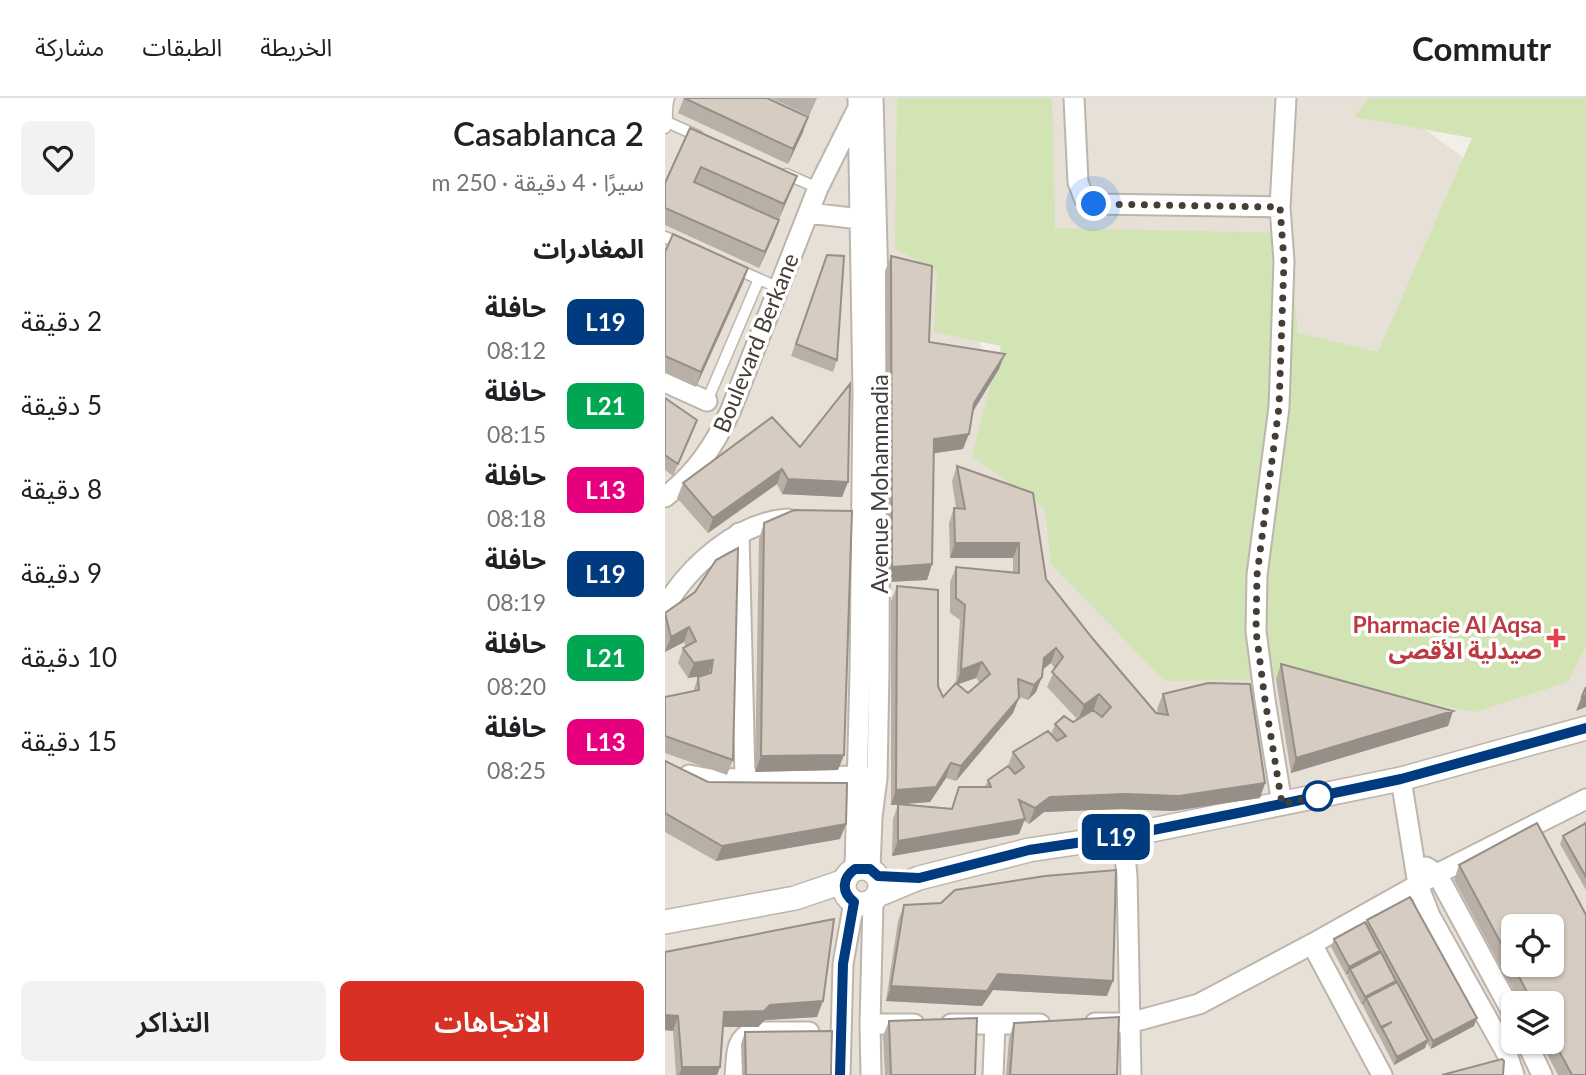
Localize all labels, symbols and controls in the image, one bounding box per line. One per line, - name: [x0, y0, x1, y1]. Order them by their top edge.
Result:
- text: Commutr: [1412, 28, 1551, 68]
- text: مشاركة: [35, 32, 104, 61]
- text: الطبقات: [142, 32, 222, 61]
- text: الخريطة: [260, 32, 332, 61]
- text: Casablanca 2: [453, 113, 644, 153]
- button: heart: [21, 121, 95, 195]
- text: سيرًا · 4 دقيقة · 250 m: [431, 168, 644, 196]
- your location: [1076, 186, 1111, 221]
- text: المغادرات: [533, 232, 644, 264]
- street label: Boulevard Berkane: [706, 249, 804, 436]
- text: حافلة: [485, 291, 546, 323]
- text: 2 دقيقة: [21, 305, 102, 337]
- text: L19: [585, 307, 626, 336]
- text: 08:12: [487, 336, 546, 364]
- street label: Avenue Mohammadia: [865, 374, 893, 594]
- text: حافلة: [485, 375, 546, 407]
- text: 5 دقيقة: [21, 389, 102, 421]
- text: L21: [585, 391, 626, 420]
- text: 08:15: [487, 420, 546, 448]
- text: حافلة: [485, 459, 546, 491]
- text: 8 دقيقة: [21, 473, 102, 505]
- text: L13: [585, 475, 626, 504]
- text: 08:18: [487, 504, 546, 532]
- text: حافلة: [485, 543, 546, 575]
- text: 9 دقيقة: [21, 557, 102, 589]
- text: L19: [585, 559, 626, 588]
- text: 08:19: [487, 588, 546, 616]
- place label: Pharmacie Al Aqsa صيدلية الأقصى: [1353, 610, 1542, 665]
- text: حافلة: [485, 627, 546, 659]
- marker: Pharmacie Al Aqsa صيدلية الأقصى: [1548, 630, 1564, 646]
- text: 10 دقيقة: [21, 641, 117, 673]
- text: L21: [585, 643, 626, 672]
- text: 08:20: [487, 672, 546, 700]
- text: حافلة: [485, 711, 546, 743]
- text: 15 دقيقة: [21, 725, 117, 757]
- text: L13: [585, 727, 626, 756]
- text: 08:25: [487, 756, 546, 784]
- unlabelled marker: [1303, 781, 1333, 811]
- line badge: L19: [1076, 814, 1156, 860]
- text: L19: [1096, 822, 1136, 851]
- map controls: [1501, 914, 1564, 1054]
- button: locate: [1501, 914, 1564, 977]
- button: التذاكر: [21, 981, 326, 1061]
- button: الاتجاهات: [340, 981, 644, 1061]
- button: layers: [1501, 991, 1564, 1054]

